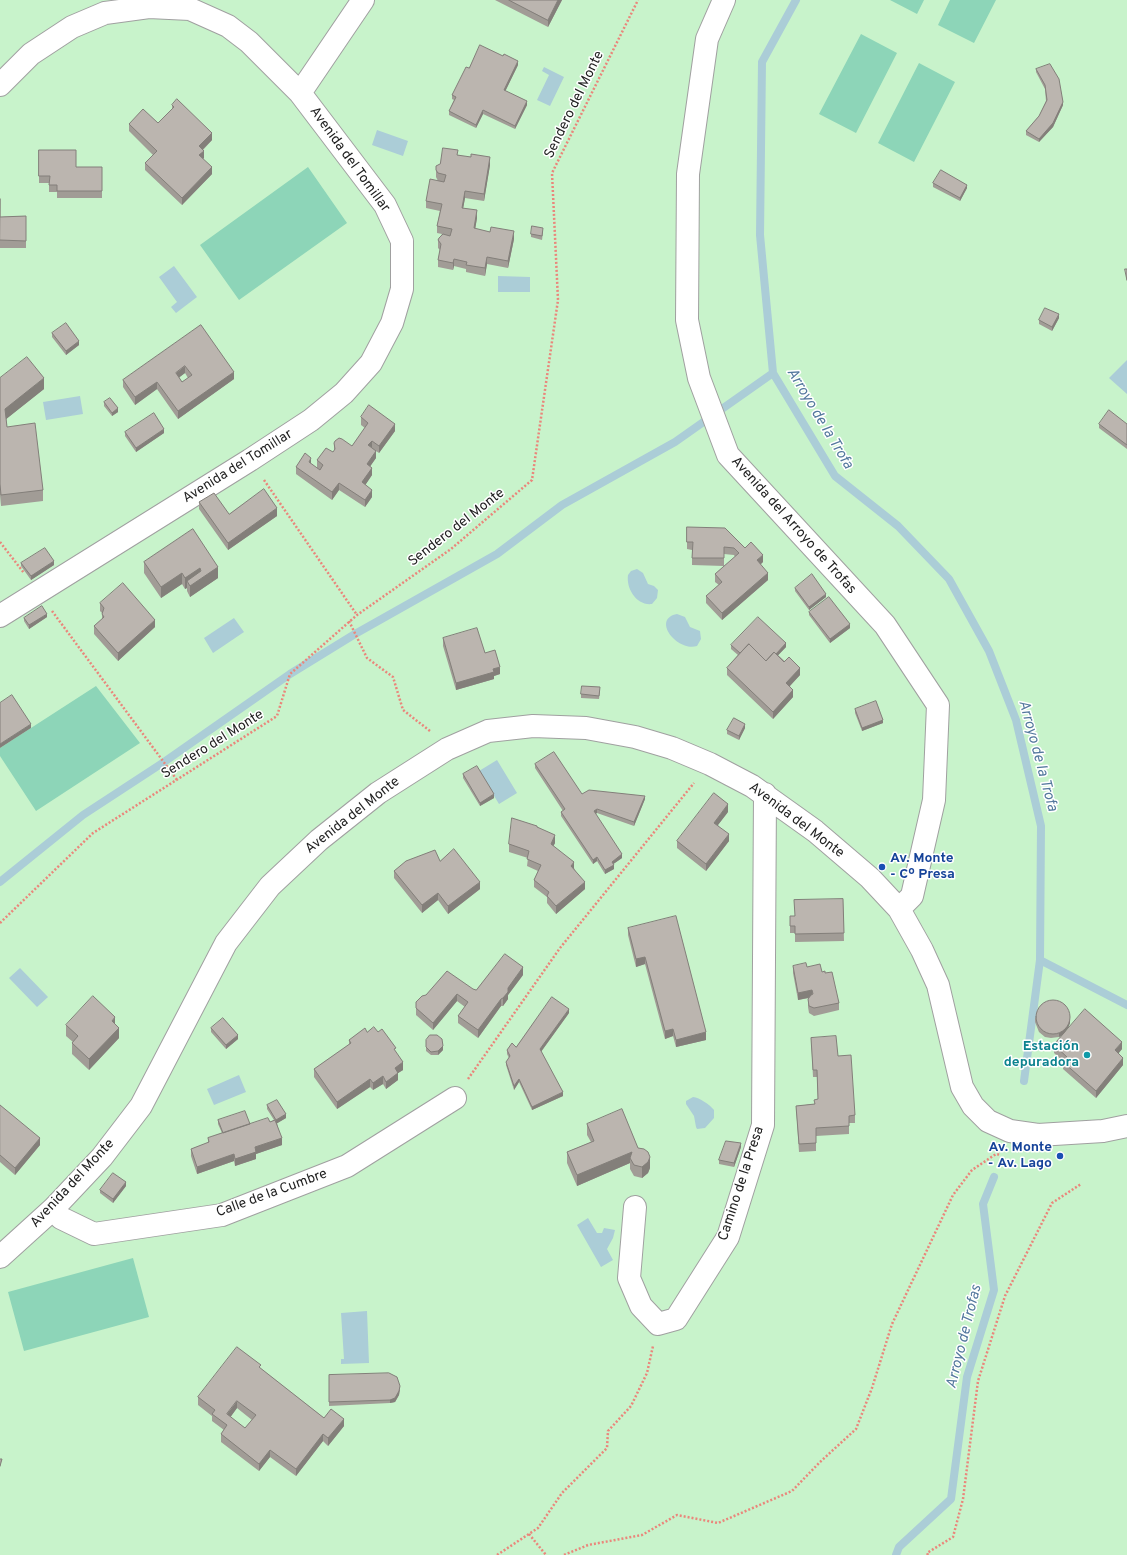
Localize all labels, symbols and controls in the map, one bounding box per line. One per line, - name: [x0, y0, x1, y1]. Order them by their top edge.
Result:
- street label: Sendero del Monte: [542, 49, 608, 161]
- street label: Avenida del Tomillar: [305, 104, 393, 216]
- water label: Arroyo de la Trofa: [782, 365, 856, 473]
- street label: Avenida del Tomillar: [180, 426, 296, 508]
- street label: Avenida del Arroyo de Trofas: [727, 454, 859, 598]
- street label: Sendero del Monte: [406, 485, 508, 571]
- water label: Arroyo de la Trofa: [1013, 698, 1061, 814]
- street label: Sendero del Monte: [159, 707, 267, 783]
- street label: Avenida del Monte: [302, 774, 404, 858]
- street label: Avenida del Monte: [745, 780, 847, 862]
- place label: Av. Monte - Cº Presa: [890, 851, 955, 884]
- marker: Av. Monte - Cº Presa: [877, 862, 887, 872]
- place label: Estación depuradora: [1004, 1039, 1079, 1072]
- marker: Estación depuradora: [1082, 1050, 1092, 1060]
- street label: Camino de la Presa: [716, 1125, 768, 1243]
- street label: Avenida del Monte: [28, 1136, 118, 1232]
- place label: Av. Monte - Av. Lago: [988, 1140, 1052, 1172]
- marker: Av. Monte - Av. Lago: [1055, 1151, 1065, 1161]
- street label: Calle de la Cumbre: [214, 1166, 330, 1222]
- water label: Arroyo de Trofas: [943, 1283, 987, 1391]

